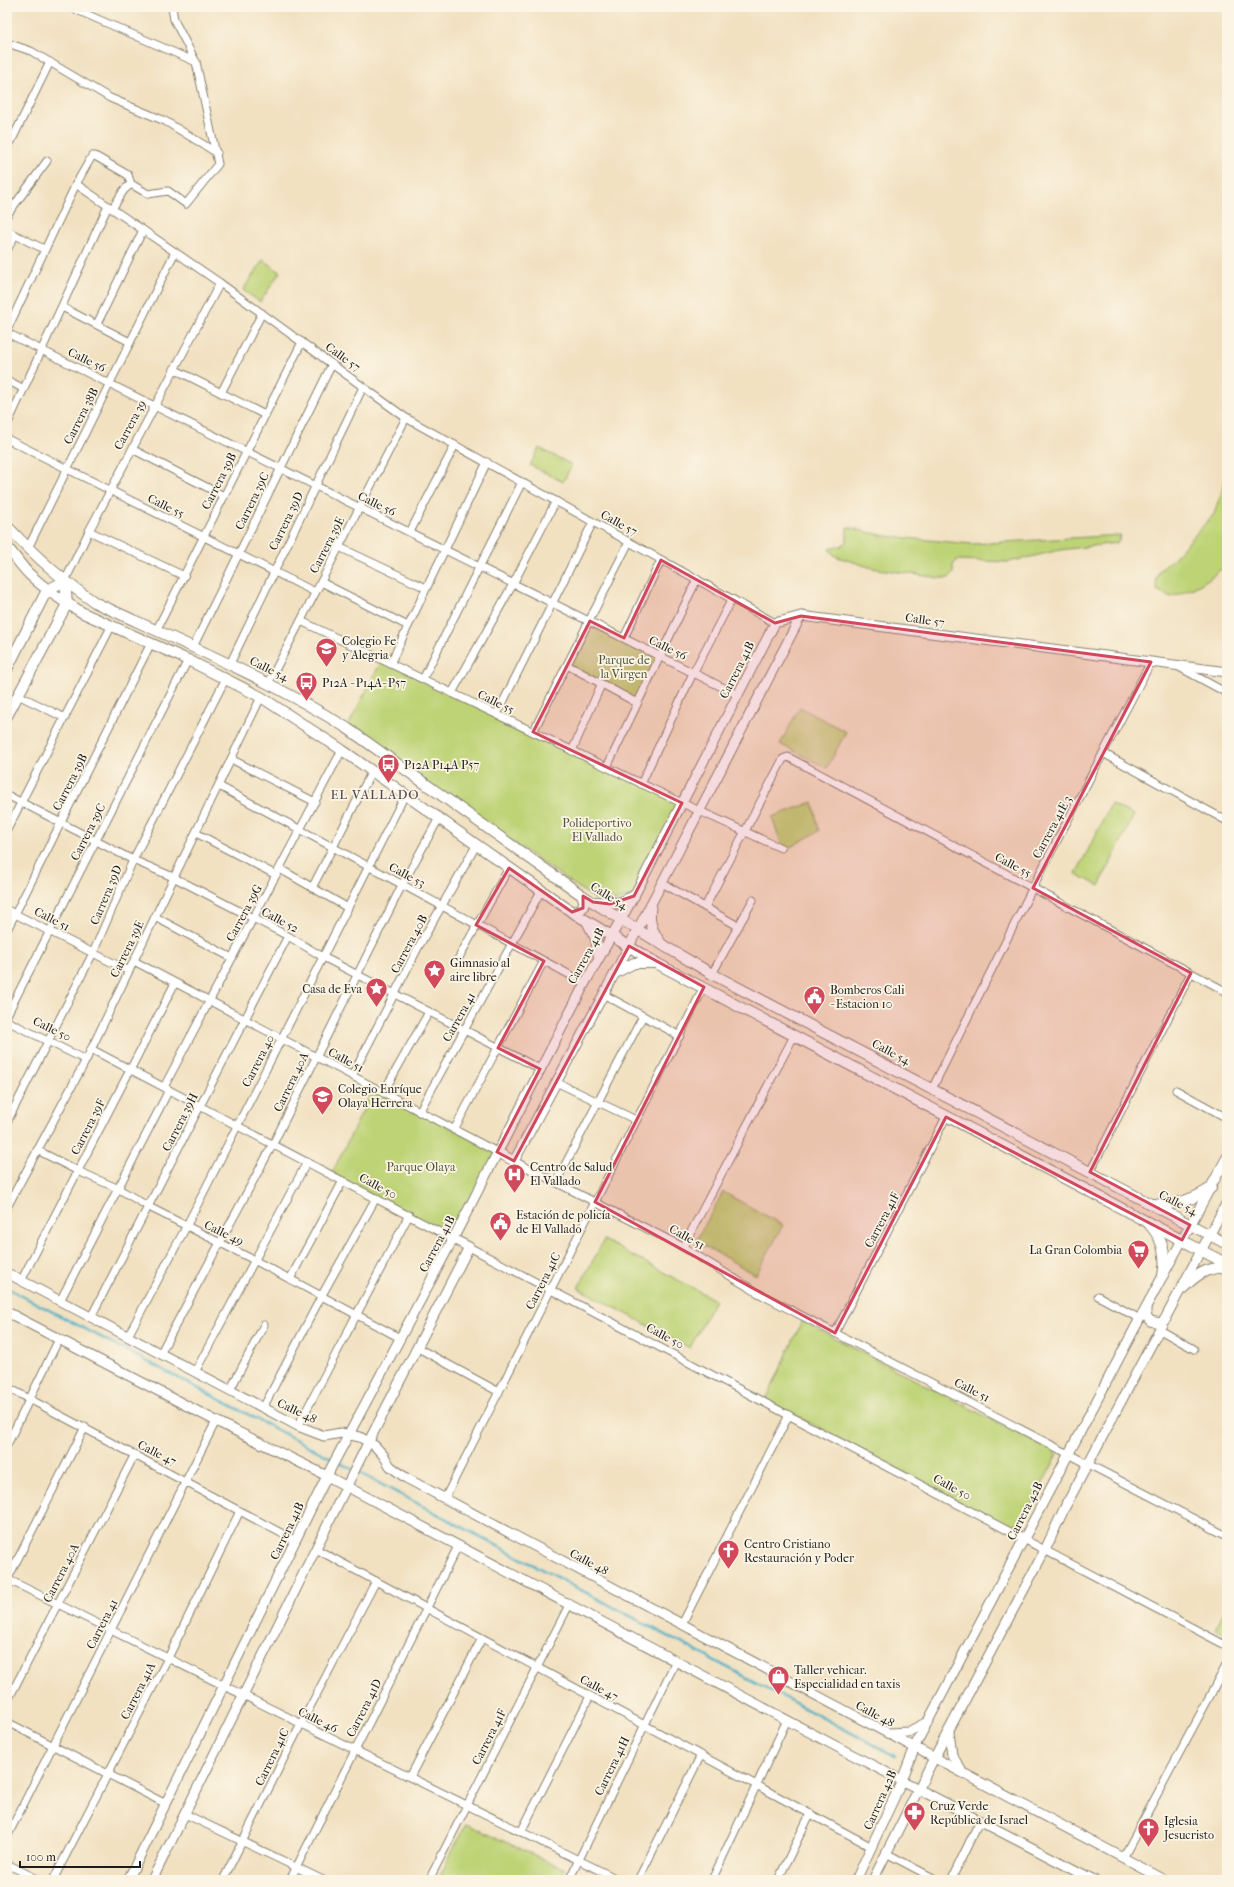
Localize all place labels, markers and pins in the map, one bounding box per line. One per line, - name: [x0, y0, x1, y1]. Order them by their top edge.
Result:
- place label: Colegio Fe y Alegria: [342, 634, 396, 662]
- school or university icon: Colegio Fe y Alegria: [314, 635, 340, 668]
- bus stop icon: P12A - P14A- P57: [294, 670, 320, 703]
- place label: P12A - P14A- P57: [322, 676, 406, 690]
- bus stop icon: P12A P14A P57: [375, 752, 401, 785]
- place label: P12A P14A P57: [404, 758, 479, 772]
- place label: Gimnasio al aire libre: [450, 956, 511, 984]
- place icon: Gimnasio al aire libre: [422, 957, 448, 990]
- place icon: Casa de Eva: [364, 976, 390, 1009]
- place label: Casa de Eva: [302, 982, 362, 996]
- place label: Bomberos Cali - Estacion 10: [830, 983, 905, 1011]
- public building icon: Bomberos Cali - Estacion 10: [802, 984, 828, 1017]
- place label: Colegio Enríque Olaya Herrera: [338, 1082, 422, 1110]
- school or university icon: Colegio Enríque Olaya Herrera: [310, 1083, 336, 1116]
- place label: Centro de Salud El Vallado: [530, 1160, 613, 1188]
- hospital icon: Centro de Salud El Vallado: [502, 1161, 528, 1194]
- place label: Estación de policía de El Vallado: [516, 1208, 611, 1236]
- public building icon: Estación de policía de El Vallado: [487, 1209, 513, 1242]
- supermarket icon: La Gran Colombia: [1125, 1237, 1151, 1270]
- place label: La Gran Colombia: [1029, 1243, 1122, 1257]
- place label: Centro Cristiano Restauración y Poder: [744, 1537, 855, 1565]
- church icon: Centro Cristiano Restauración y Poder: [715, 1538, 741, 1571]
- place label: Taller vehicar. Especialidad en taxis: [794, 1663, 901, 1691]
- shop icon: Taller vehicar. Especialidad en taxis: [766, 1664, 792, 1697]
- place label: Cruz Verde República de Israel: [930, 1799, 1029, 1827]
- pharmacy icon: Cruz Verde República de Israel: [902, 1800, 928, 1833]
- place label: Iglesia Jesucristo: [1163, 1814, 1214, 1842]
- church icon: Iglesia Jesucristo: [1135, 1815, 1161, 1848]

